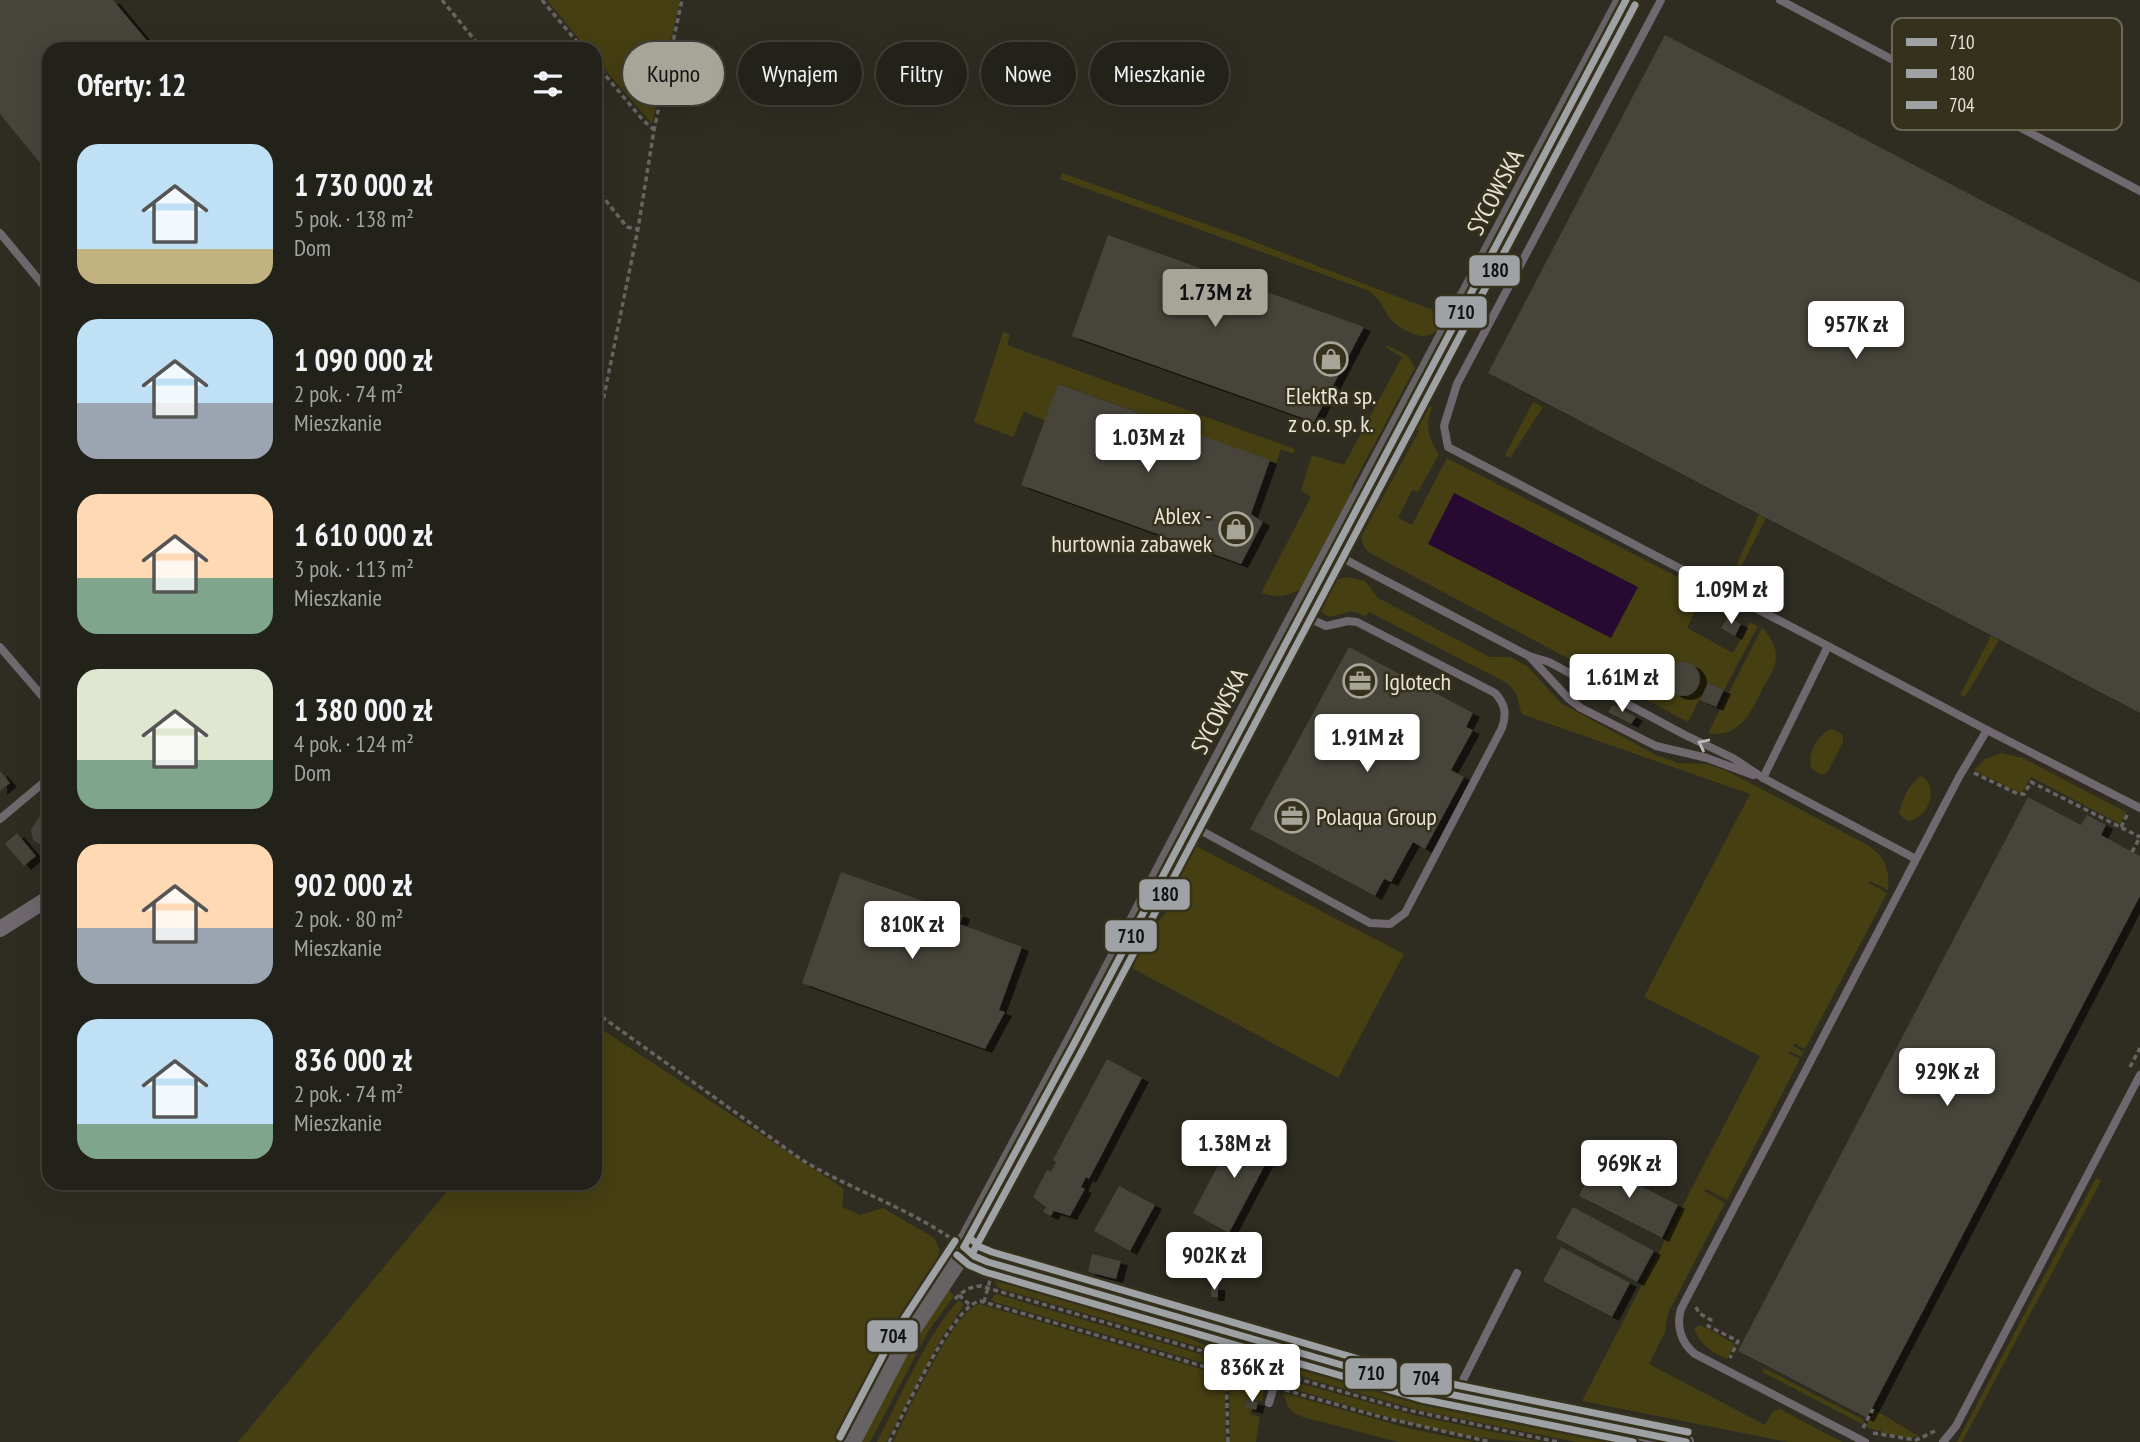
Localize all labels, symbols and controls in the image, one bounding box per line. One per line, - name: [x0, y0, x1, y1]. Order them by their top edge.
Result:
- legend: [1892, 18, 2122, 130]
- text: 710: [1949, 30, 1975, 54]
- chip: Kupno: [623, 42, 724, 105]
- chip: Wynajem: [738, 42, 862, 105]
- chip: Filtry: [876, 42, 967, 105]
- chip: Nowe: [981, 42, 1076, 105]
- chip: Mieszkanie: [1090, 42, 1229, 105]
- text: 180: [1949, 61, 1975, 85]
- text: Oferty: 12: [77, 65, 186, 104]
- icon: filters: [529, 65, 567, 103]
- text: 704: [1949, 93, 1975, 117]
- street label: SYCOWSKA: [1460, 143, 1531, 240]
- text: 1 730 000 zł: [294, 165, 432, 204]
- icon: home: [133, 172, 217, 256]
- text: 5 pok. · 138 m²: [294, 204, 414, 233]
- text: Dom: [294, 233, 331, 262]
- line badge: 180: [1468, 254, 1521, 287]
- text: 180: [1481, 258, 1509, 282]
- pin: 1.73M zł: [1143, 270, 1287, 329]
- text: 1.73M zł: [1179, 277, 1251, 306]
- line badge: 710: [1434, 295, 1488, 329]
- text: 710: [1447, 300, 1475, 324]
- pin: 957K zł: [1791, 302, 1921, 361]
- text: 957K zł: [1824, 309, 1888, 338]
- text: 1 090 000 zł: [294, 340, 432, 379]
- shop icon: ElektRa sp. z o.o. sp. k.: [1312, 340, 1350, 378]
- icon: home: [133, 347, 217, 431]
- text: 2 pok. · 74 m²: [294, 379, 403, 408]
- place label: ElektRa sp. z o.o. sp. k.: [1286, 380, 1376, 439]
- text: Mieszkanie: [294, 408, 382, 437]
- pin: 1.03M zł: [1076, 414, 1220, 474]
- text: 1.03M zł: [1112, 422, 1184, 451]
- place label: Ablex - hurtownia zabawek: [1051, 500, 1213, 559]
- shop icon: Ablex - hurtownia zabawek: [1217, 510, 1255, 548]
- text: 1 610 000 zł: [294, 515, 432, 554]
- icon: home: [133, 522, 217, 606]
- text: 3 pok. · 113 m²: [294, 554, 414, 583]
- pin: 1.09M zł: [1659, 566, 1803, 626]
- text: 1.09M zł: [1695, 574, 1767, 603]
- text: Mieszkanie: [294, 583, 382, 612]
- pin: 1.61M zł: [1550, 654, 1694, 714]
- street label: SYCOWSKA: [1184, 662, 1255, 759]
- office icon: Iglotech: [1341, 662, 1379, 700]
- text: 1.61M zł: [1586, 662, 1658, 691]
- place label: Iglotech: [1384, 666, 1451, 697]
- text: 1 380 000 zł: [294, 690, 432, 729]
- icon: home: [133, 697, 217, 781]
- pin: 1.91M zł: [1295, 714, 1439, 774]
- text: 1.91M zł: [1331, 722, 1403, 751]
- text: 4 pok. · 124 m²: [294, 729, 414, 758]
- one-way arrow: [1698, 739, 1710, 753]
- text: Dom: [294, 758, 331, 787]
- office icon: Polaqua Group: [1273, 797, 1311, 835]
- place label: Polaqua Group: [1316, 801, 1437, 832]
- text: 902 000 zł: [294, 865, 412, 904]
- icon: home: [133, 872, 217, 956]
- line badge: 180: [1138, 878, 1191, 911]
- text: 180: [1151, 882, 1179, 906]
- pin: 810K zł: [847, 902, 977, 961]
- text: 2 pok. · 80 m²: [294, 904, 403, 933]
- text: 810K zł: [880, 909, 944, 938]
- line badge: 710: [1104, 919, 1158, 953]
- text: 710: [1117, 924, 1145, 948]
- text: Mieszkanie: [294, 933, 382, 962]
- text: 836 000 zł: [294, 1040, 412, 1079]
- icon: home: [133, 1047, 217, 1131]
- pin: 929K zł: [1882, 1048, 2012, 1108]
- text: 929K zł: [1915, 1056, 1979, 1085]
- text: 2 pok. · 74 m²: [294, 1079, 403, 1108]
- text: Mieszkanie: [294, 1108, 382, 1137]
- pin: 1.38M zł: [1162, 1120, 1306, 1180]
- text: 1.38M zł: [1198, 1128, 1270, 1157]
- pin: 969K zł: [1564, 1140, 1694, 1200]
- text: 969K zł: [1597, 1148, 1661, 1177]
- pin: 902K zł: [1149, 1232, 1279, 1292]
- text: 902K zł: [1182, 1240, 1246, 1269]
- line badge: 704: [866, 1319, 919, 1353]
- text: 704: [879, 1324, 907, 1348]
- pin: 836K zł: [1187, 1344, 1317, 1404]
- text: 836K zł: [1220, 1352, 1284, 1381]
- line badge: 710: [1344, 1357, 1398, 1390]
- text: 710: [1357, 1361, 1385, 1385]
- line badge: 704: [1399, 1362, 1453, 1396]
- text: 704: [1412, 1366, 1440, 1390]

